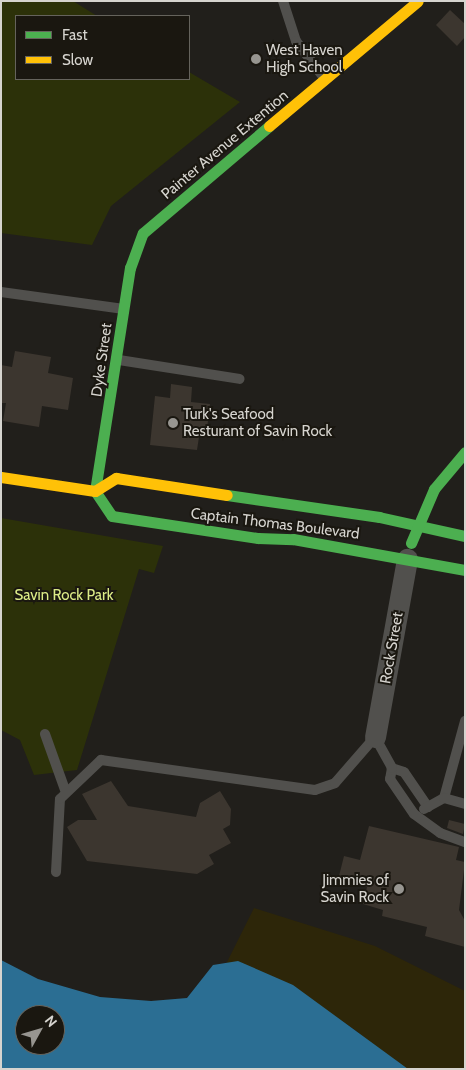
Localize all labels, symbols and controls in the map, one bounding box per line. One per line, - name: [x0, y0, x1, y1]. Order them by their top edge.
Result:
- legend: [15, 15, 190, 80]
- text: Fast: [62, 26, 87, 44]
- place label: West Haven High School: [266, 41, 343, 76]
- text: Slow: [62, 51, 93, 69]
- marker: West Haven High School: [250, 53, 262, 65]
- street label: Painter Avenue Extention: [158, 87, 292, 203]
- street label: Dyke Street: [88, 322, 116, 398]
- place label: Turk's Seafood Resturant of Savin Rock: [183, 405, 332, 440]
- marker: Turk's Seafood Resturant of Savin Rock: [167, 417, 179, 429]
- street label: Captain Thomas Boulevard: [190, 505, 360, 543]
- park label: Savin Rock Park: [15, 587, 113, 605]
- street label: Rock Street: [377, 611, 407, 685]
- place label: Jimmies of Savin Rock: [320, 871, 389, 906]
- marker: Jimmies of Savin Rock: [393, 883, 405, 895]
- north arrow: [15, 1005, 65, 1055]
- text: N: [41, 1012, 61, 1031]

